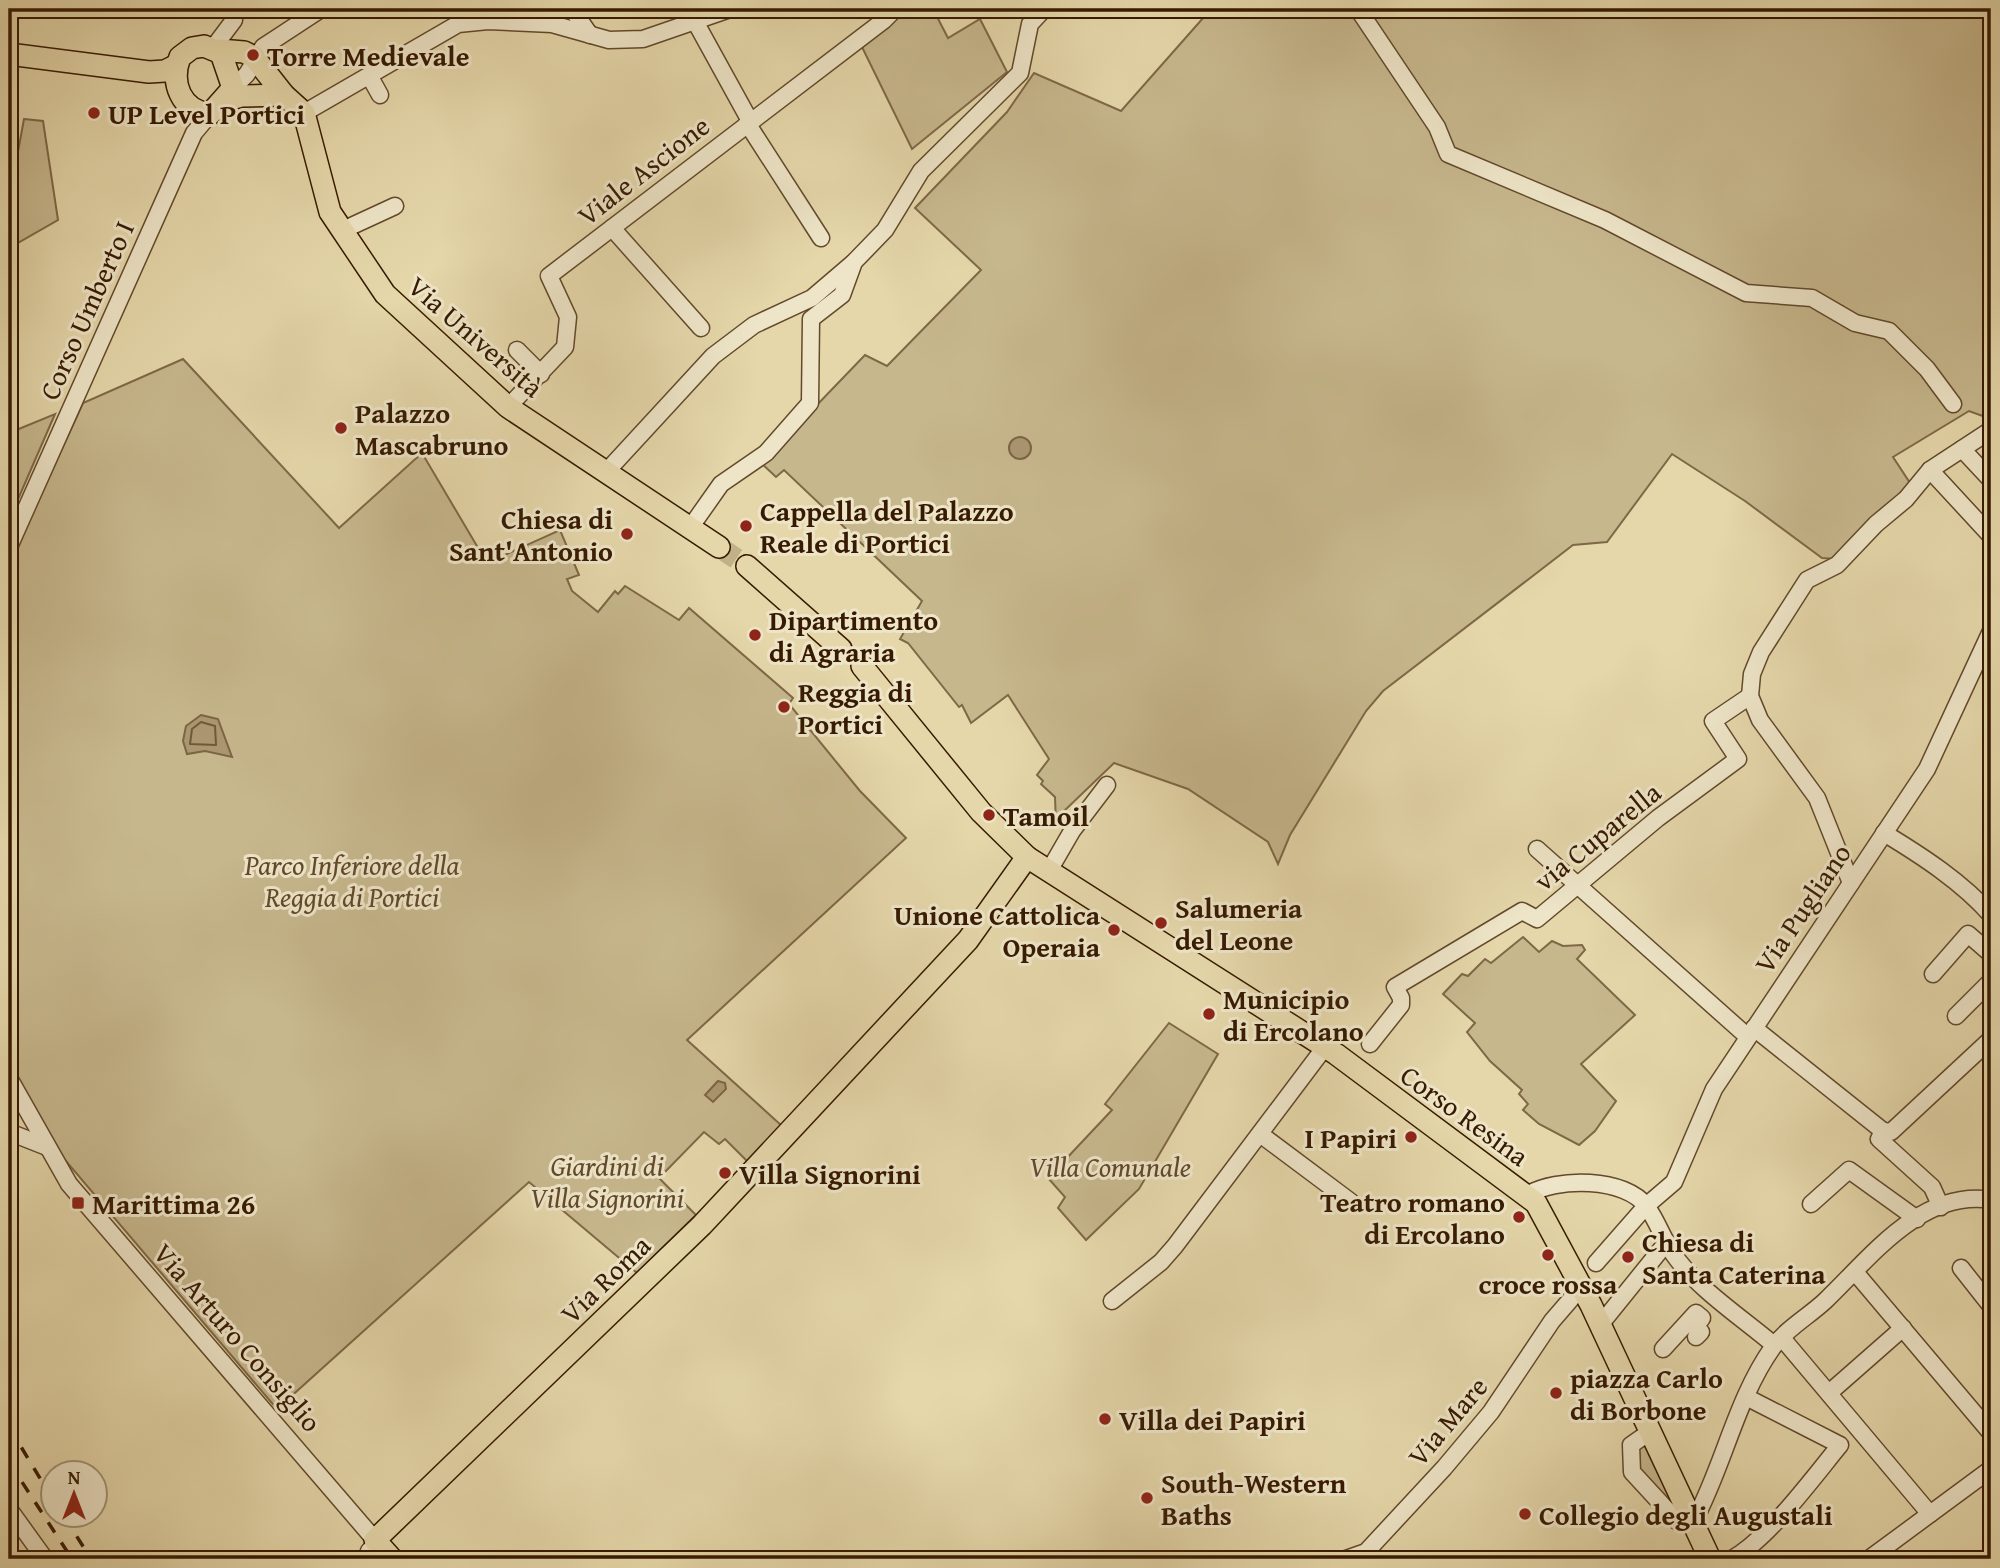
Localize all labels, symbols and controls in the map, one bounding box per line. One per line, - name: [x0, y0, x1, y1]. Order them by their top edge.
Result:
- place label: Torre Medievale: [267, 35, 469, 76]
- marker: Torre Medievale: [245, 47, 261, 63]
- place label: UP Level Portici: [108, 93, 305, 134]
- marker: UP Level Portici: [86, 105, 102, 121]
- street label: Viale Ascione: [568, 105, 718, 235]
- street label: Corso Umberto I: [28, 214, 144, 406]
- street label: Via Università: [399, 266, 553, 407]
- place label: Palazzo Mascabruno: [355, 392, 509, 465]
- marker: Palazzo Mascabruno: [333, 420, 349, 436]
- place label: Cappella del Palazzo Reale di Portici: [760, 490, 1014, 563]
- place label: Chiesa di Sant'Antonio: [449, 498, 613, 571]
- marker: Cappella del Palazzo Reale di Portici: [738, 518, 754, 534]
- marker: Chiesa di Sant'Antonio: [619, 526, 635, 542]
- place label: Dipartimento di Agraria: [769, 599, 938, 672]
- marker: Dipartimento di Agraria: [747, 627, 763, 643]
- place label: Reggia di Portici: [798, 671, 913, 744]
- marker: Reggia di Portici: [776, 699, 792, 715]
- street label: via Cuparella: [1525, 771, 1670, 900]
- place label: Tamoil: [1003, 795, 1089, 836]
- marker: Tamoil: [981, 807, 997, 823]
- street label: Via Pugliano: [1743, 835, 1861, 981]
- park label: Parco Inferiore della Reggia di Portici: [244, 844, 459, 917]
- place label: Salumeria del Leone: [1175, 887, 1303, 960]
- place label: Unione Cattolica Operaia: [894, 894, 1101, 967]
- marker: Salumeria del Leone: [1153, 915, 1169, 931]
- marker: Unione Cattolica Operaia: [1106, 922, 1122, 938]
- place label: Municipio di Ercolano: [1223, 978, 1364, 1051]
- marker: Municipio di Ercolano: [1201, 1006, 1217, 1022]
- street label: Corso Resina: [1392, 1054, 1538, 1176]
- place label: I Papiri: [1305, 1117, 1397, 1158]
- marker: I Papiri: [1403, 1129, 1419, 1145]
- park label: Giardini di Villa Signorini: [530, 1145, 684, 1218]
- park label: Villa Comunale: [1029, 1146, 1191, 1187]
- place label: Villa Signorini: [739, 1153, 921, 1194]
- marker: Villa Signorini: [717, 1165, 733, 1181]
- place label: Teatro romano di Ercolano: [1320, 1181, 1505, 1254]
- place label: Marittima 26: [92, 1183, 255, 1224]
- marker: Marittima 26: [70, 1195, 86, 1211]
- marker: Teatro romano di Ercolano: [1511, 1209, 1527, 1225]
- place label: Chiesa di Santa Caterina: [1642, 1221, 1826, 1294]
- street label: Via Roma: [550, 1225, 660, 1333]
- street label: Via Arturo Consiglio: [144, 1233, 332, 1441]
- marker: croce rossa: [1540, 1247, 1556, 1263]
- marker: Chiesa di Santa Caterina: [1620, 1249, 1636, 1265]
- place label: croce rossa: [1479, 1263, 1618, 1304]
- place label: piazza Carlo di Borbone: [1570, 1357, 1723, 1430]
- street label: Via Mare: [1397, 1367, 1497, 1475]
- marker: piazza Carlo di Borbone: [1548, 1385, 1564, 1401]
- place label: Villa dei Papiri: [1119, 1399, 1306, 1440]
- marker: Villa dei Papiri: [1097, 1411, 1113, 1427]
- north arrow: [38, 1460, 108, 1530]
- place label: South-Western Baths: [1161, 1462, 1347, 1535]
- text: N: [68, 1463, 81, 1491]
- marker: South-Western Baths: [1139, 1490, 1155, 1506]
- place label: Collegio degli Augustali: [1539, 1494, 1833, 1535]
- marker: Collegio degli Augustali: [1517, 1506, 1533, 1522]

